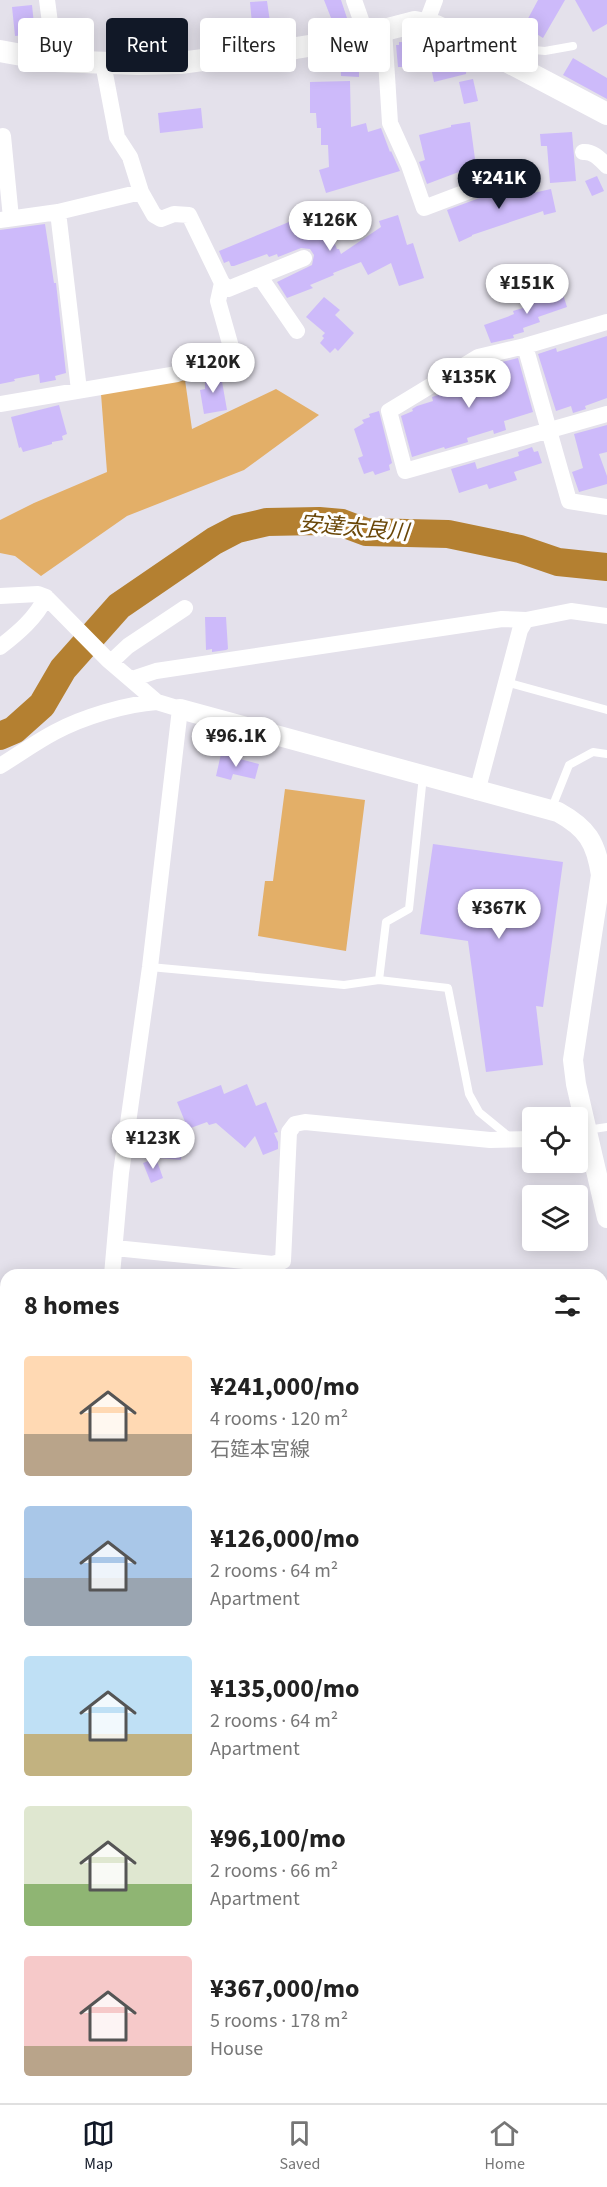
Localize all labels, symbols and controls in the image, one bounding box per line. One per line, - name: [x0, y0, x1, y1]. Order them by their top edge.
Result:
- chip: Buy: [18, 18, 94, 72]
- chip: Rent: [106, 18, 188, 72]
- chip: Filters: [200, 18, 296, 72]
- chip: New: [308, 18, 390, 72]
- chip: Apartment: [402, 18, 538, 72]
- pin: ¥241K: [457, 159, 541, 210]
- text: ¥241K: [472, 164, 526, 192]
- pin: ¥126K: [288, 201, 372, 252]
- text: ¥126K: [303, 206, 357, 234]
- pin: ¥151K: [485, 264, 569, 315]
- text: ¥151K: [500, 269, 554, 297]
- pin: ¥120K: [171, 343, 255, 394]
- text: ¥120K: [186, 348, 240, 376]
- pin: ¥135K: [427, 358, 511, 409]
- text: ¥135K: [442, 363, 496, 391]
- water label: 安達太良川: [298, 507, 412, 549]
- pin: ¥96.1K: [187, 717, 285, 768]
- text: ¥96.1K: [206, 722, 266, 750]
- pin: ¥367K: [457, 889, 541, 940]
- text: ¥367K: [472, 894, 526, 922]
- map controls: [522, 1107, 588, 1251]
- button: locate: [522, 1107, 588, 1173]
- pin: ¥123K: [111, 1119, 195, 1170]
- text: ¥123K: [126, 1124, 180, 1152]
- button: layers: [522, 1185, 588, 1251]
- text: 8 homes: [24, 1287, 119, 1324]
- icon: filters: [551, 1289, 584, 1322]
- text: ¥241,000/mo: [210, 1368, 359, 1405]
- icon: home: [72, 1380, 144, 1452]
- text: 4 rooms · 120 m²: [210, 1405, 348, 1433]
- text: 石筵本宮線: [210, 1436, 310, 1464]
- text: ¥126,000/mo: [210, 1520, 359, 1557]
- icon: home: [72, 1530, 144, 1602]
- text: 2 rooms · 64 m²: [210, 1557, 338, 1585]
- text: Apartment: [210, 1585, 300, 1613]
- text: ¥135,000/mo: [210, 1670, 359, 1707]
- icon: home: [72, 1680, 144, 1752]
- text: 2 rooms · 64 m²: [210, 1707, 338, 1735]
- text: Apartment: [210, 1735, 300, 1763]
- text: ¥96,100/mo: [210, 1820, 346, 1857]
- icon: home: [72, 1830, 144, 1902]
- text: 2 rooms · 66 m²: [210, 1857, 338, 1885]
- text: Apartment: [210, 1885, 300, 1913]
- text: ¥367,000/mo: [210, 1970, 359, 2007]
- icon: home: [72, 1980, 144, 2052]
- text: 5 rooms · 178 m²: [210, 2007, 348, 2035]
- text: House: [210, 2035, 263, 2063]
- tab: Map: [82, 2117, 115, 2175]
- tab: Saved: [279, 2117, 320, 2175]
- tab: Home: [485, 2117, 525, 2175]

